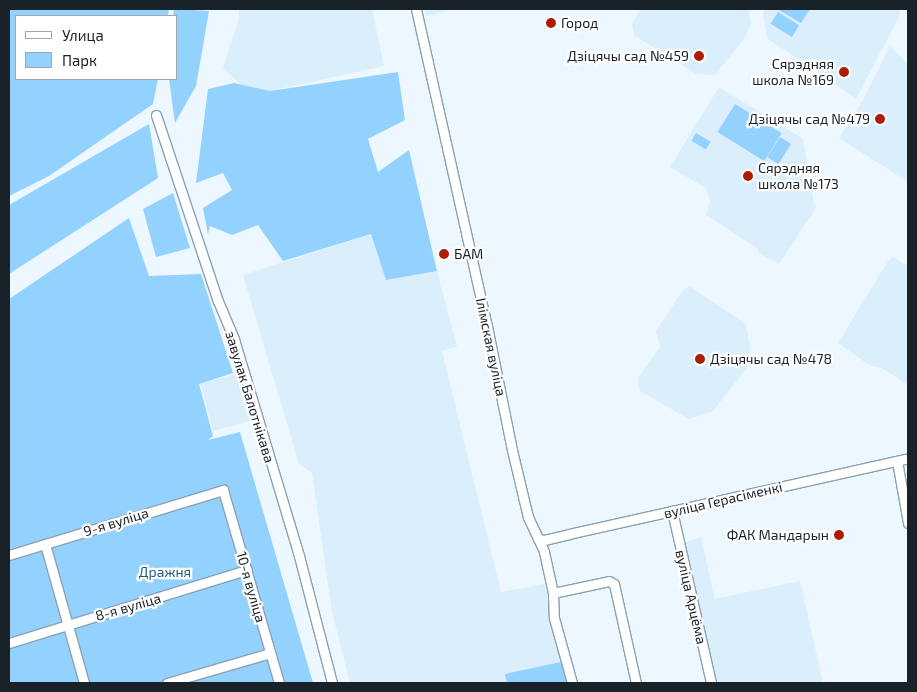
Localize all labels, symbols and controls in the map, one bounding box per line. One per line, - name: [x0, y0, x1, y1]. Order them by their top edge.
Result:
- legend: [15, 15, 178, 80]
- place label: Город: [561, 15, 598, 31]
- marker: Город: [545, 17, 557, 29]
- text: Улица: [62, 26, 104, 44]
- place label: Дзіцячы сад №459: [567, 48, 689, 64]
- marker: Дзіцячы сад №459: [693, 50, 705, 62]
- text: Парк: [62, 51, 97, 69]
- place label: Сярэдняя школа №169: [752, 56, 834, 88]
- marker: Сярэдняя школа №169: [838, 66, 850, 78]
- place label: Дзіцячы сад №479: [749, 111, 870, 127]
- marker: Дзіцячы сад №479: [874, 113, 886, 125]
- place label: Сярэдняя школа №173: [758, 160, 839, 192]
- marker: Сярэдняя школа №173: [742, 170, 754, 182]
- place label: БАМ: [454, 246, 483, 262]
- marker: БАМ: [438, 248, 450, 260]
- street label: Ілімская вуліца: [472, 296, 510, 398]
- street label: завулак Балотнікава: [222, 329, 278, 465]
- place label: Дзіцячы сад №478: [710, 351, 832, 367]
- marker: Дзіцячы сад №478: [694, 353, 706, 365]
- street label: вуліца Герасіменкі: [662, 478, 784, 522]
- street label: 9-я вуліца: [81, 504, 151, 540]
- place label: ФАК Мандарын: [727, 527, 829, 543]
- marker: ФАК Мандарын: [833, 529, 845, 541]
- street label: вуліца Арцёма: [672, 548, 710, 646]
- street label: 10-я вуліца: [233, 550, 269, 624]
- park label: Дражня: [139, 564, 191, 580]
- street label: 8-я вуліца: [93, 590, 163, 624]

